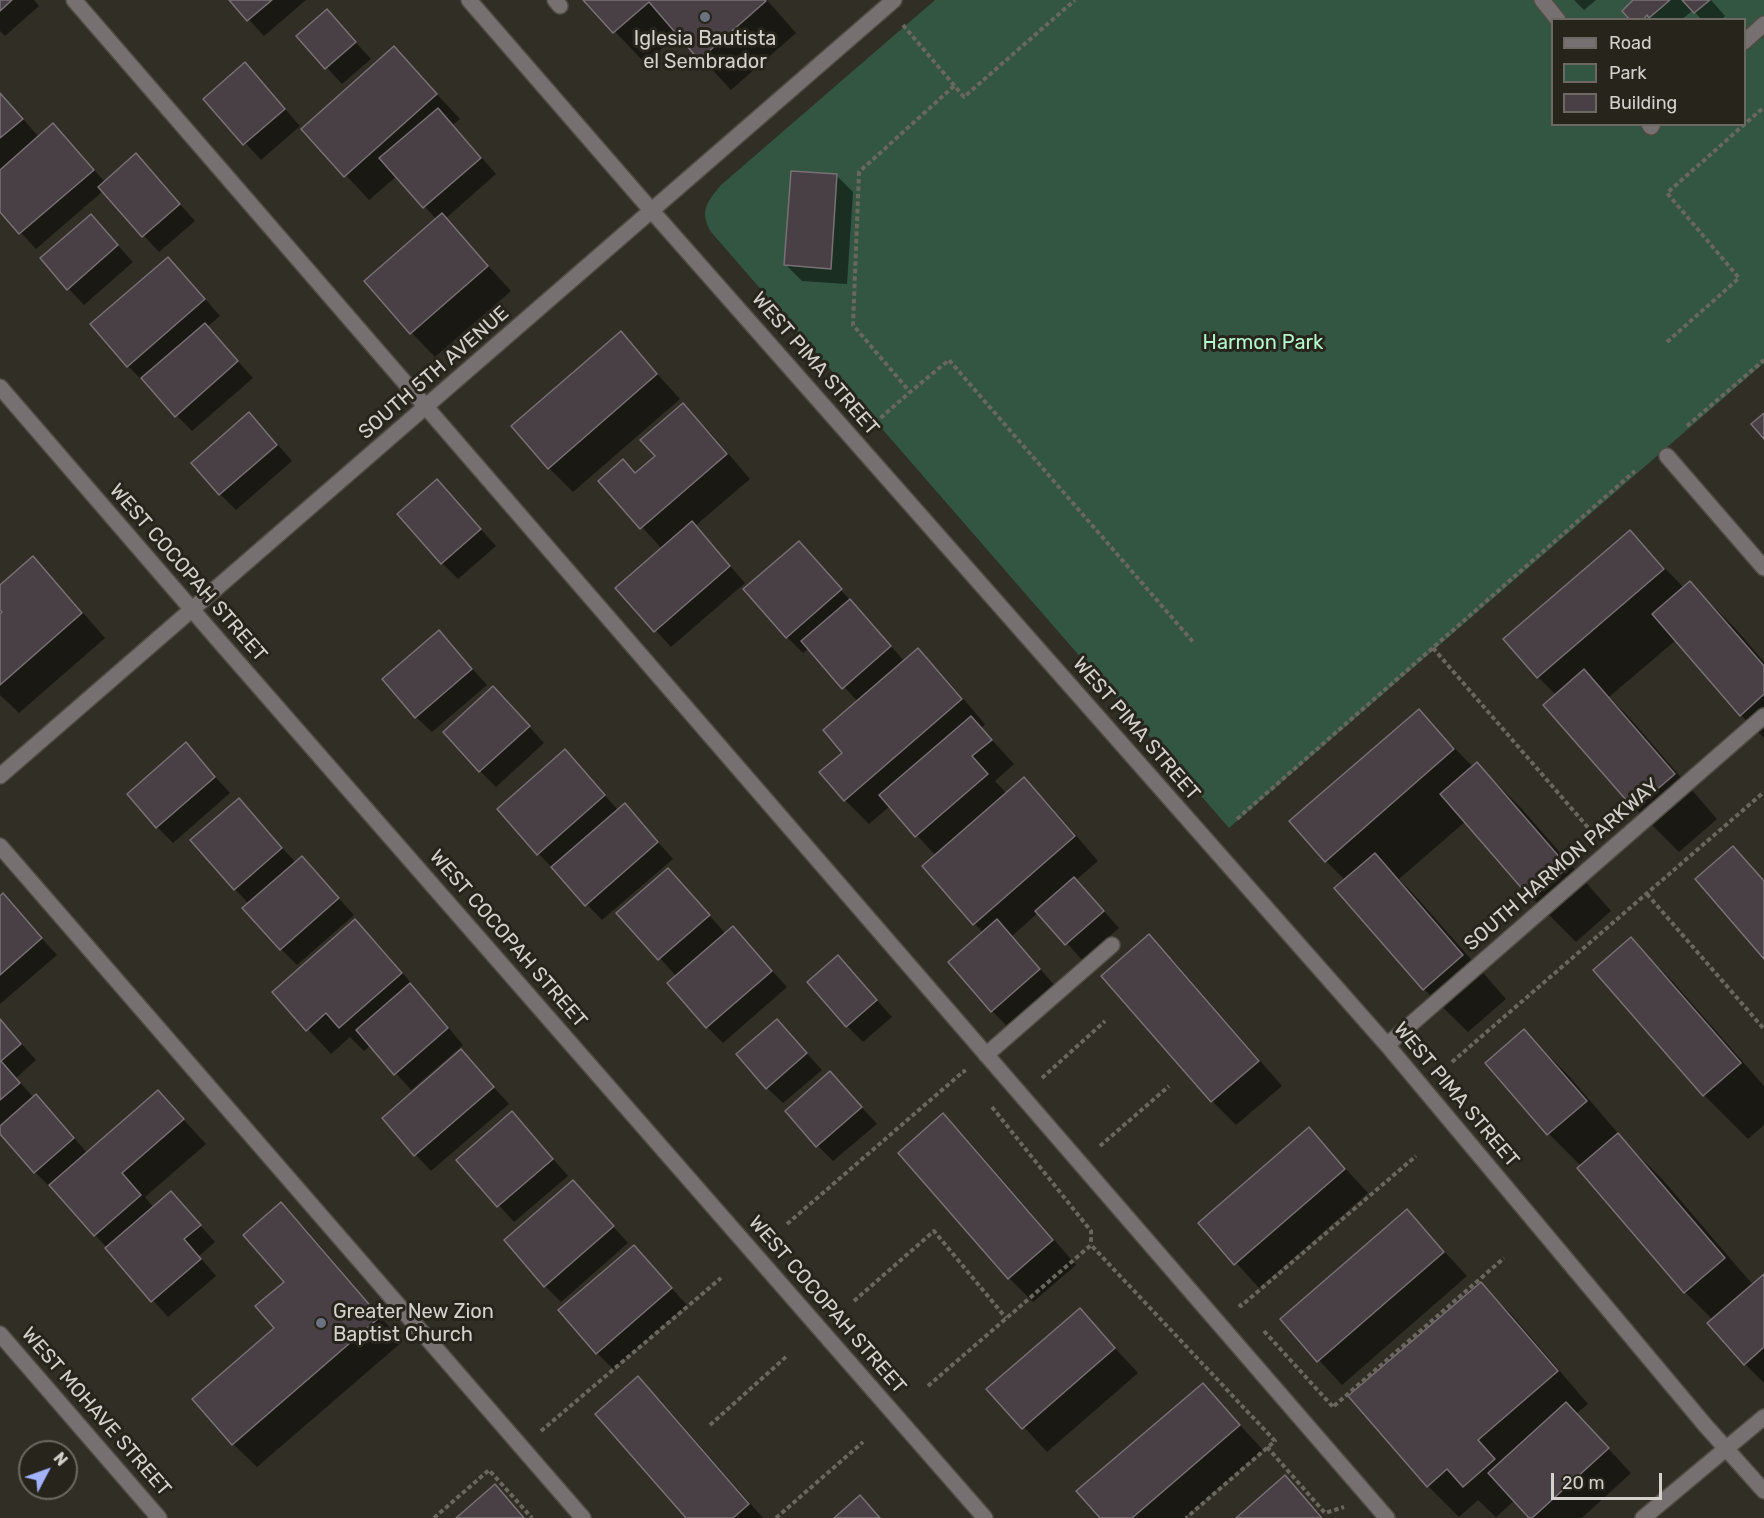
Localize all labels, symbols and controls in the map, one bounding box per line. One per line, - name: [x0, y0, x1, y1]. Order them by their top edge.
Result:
- marker: Iglesia Bautista el Sembrador: [698, 10, 712, 24]
- legend: [1551, 18, 1746, 126]
- place label: Iglesia Bautista el Sembrador: [634, 27, 776, 74]
- text: Road: [1609, 32, 1652, 54]
- text: Park: [1609, 62, 1646, 84]
- text: Building: [1609, 92, 1677, 114]
- street label: WEST PIMA STREET: [746, 287, 884, 441]
- street label: SOUTH 5TH AVENUE: [354, 301, 514, 445]
- park label: Harmon Park: [1203, 331, 1323, 355]
- street label: WEST COCOPAH STREET: [104, 479, 272, 667]
- street label: WEST PIMA STREET: [1067, 652, 1205, 806]
- street label: SOUTH HARMON PARKWAY: [1460, 774, 1664, 956]
- street label: WEST COCOPAH STREET: [424, 845, 592, 1033]
- street label: WEST PIMA STREET: [1388, 1018, 1524, 1172]
- street label: WEST COCOPAH STREET: [743, 1211, 911, 1399]
- place label: Greater New Zion Baptist Church: [333, 1300, 494, 1347]
- marker: Greater New Zion Baptist Church: [314, 1316, 328, 1330]
- street label: WEST MOHAVE STREET: [16, 1323, 176, 1501]
- north arrow: [18, 1440, 78, 1500]
- text: N: [50, 1449, 71, 1470]
- scale bar: [1554, 1461, 1665, 1499]
- text: 20 m: [1562, 1472, 1604, 1494]

